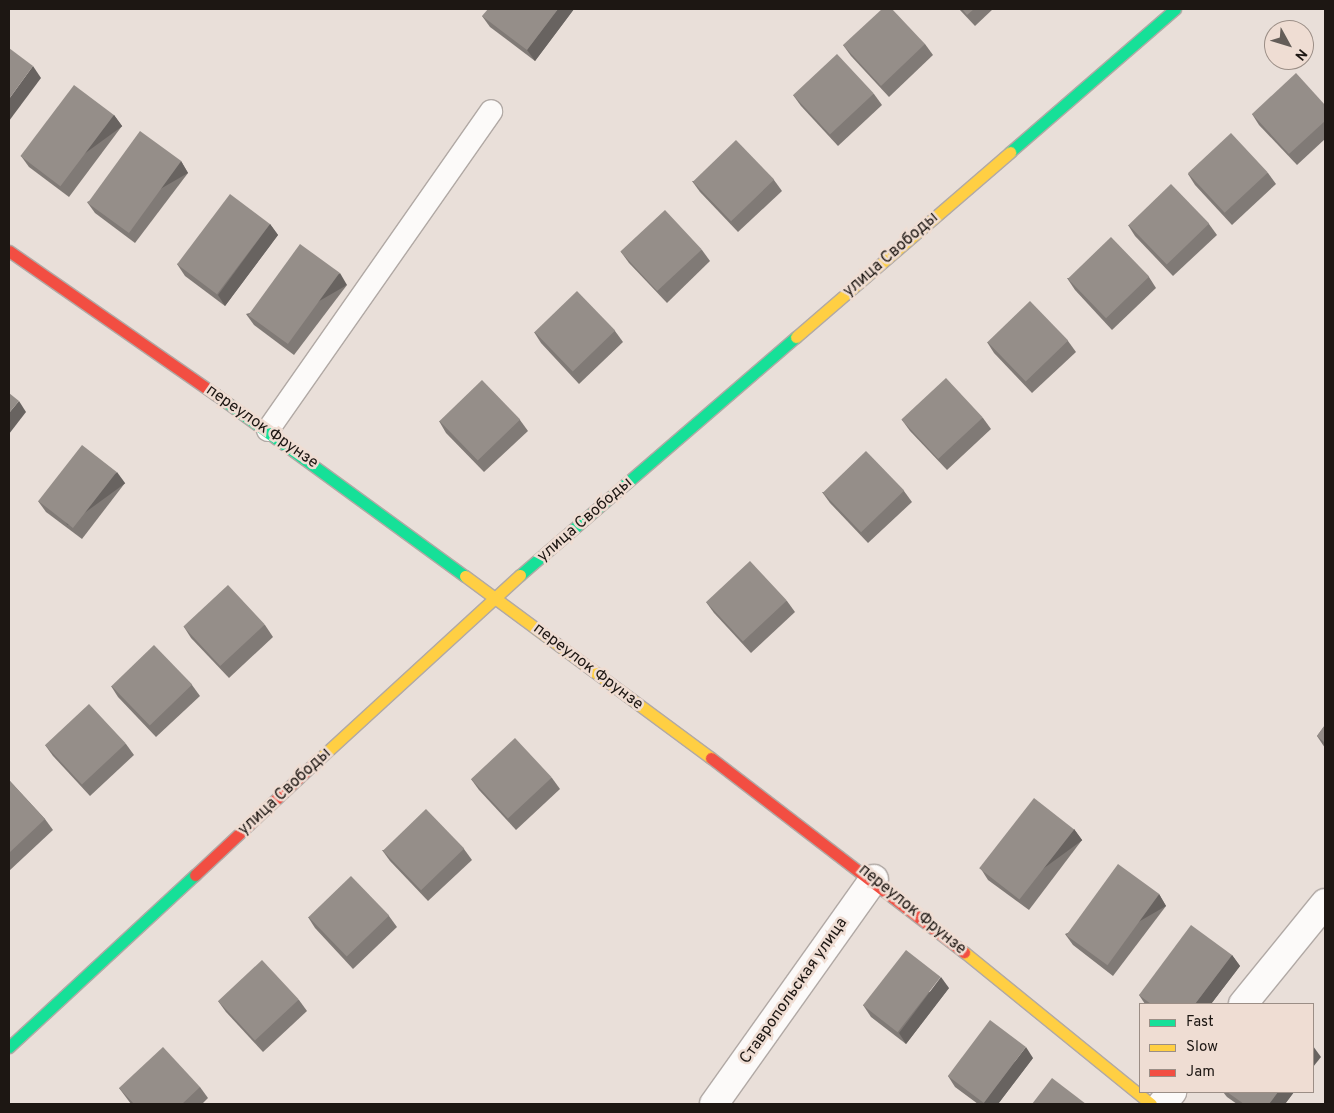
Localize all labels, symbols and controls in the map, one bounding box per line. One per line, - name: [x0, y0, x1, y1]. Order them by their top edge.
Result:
- north arrow: [1264, 20, 1314, 70]
- text: N: [1290, 45, 1310, 63]
- street label: улица Свободы: [840, 209, 942, 301]
- street label: переулок Фрунзе: [202, 381, 322, 473]
- street label: улица Свободы: [534, 474, 636, 566]
- street label: переулок Фрунзе: [529, 619, 647, 715]
- street label: улица Свободы: [235, 744, 335, 840]
- street label: переулок Фрунзе: [854, 861, 970, 959]
- street label: Ставропольская улица: [736, 914, 852, 1068]
- legend: [1139, 1003, 1314, 1093]
- text: Fast: [1186, 1013, 1214, 1032]
- text: Slow: [1186, 1038, 1218, 1057]
- text: Jam: [1186, 1063, 1215, 1082]

